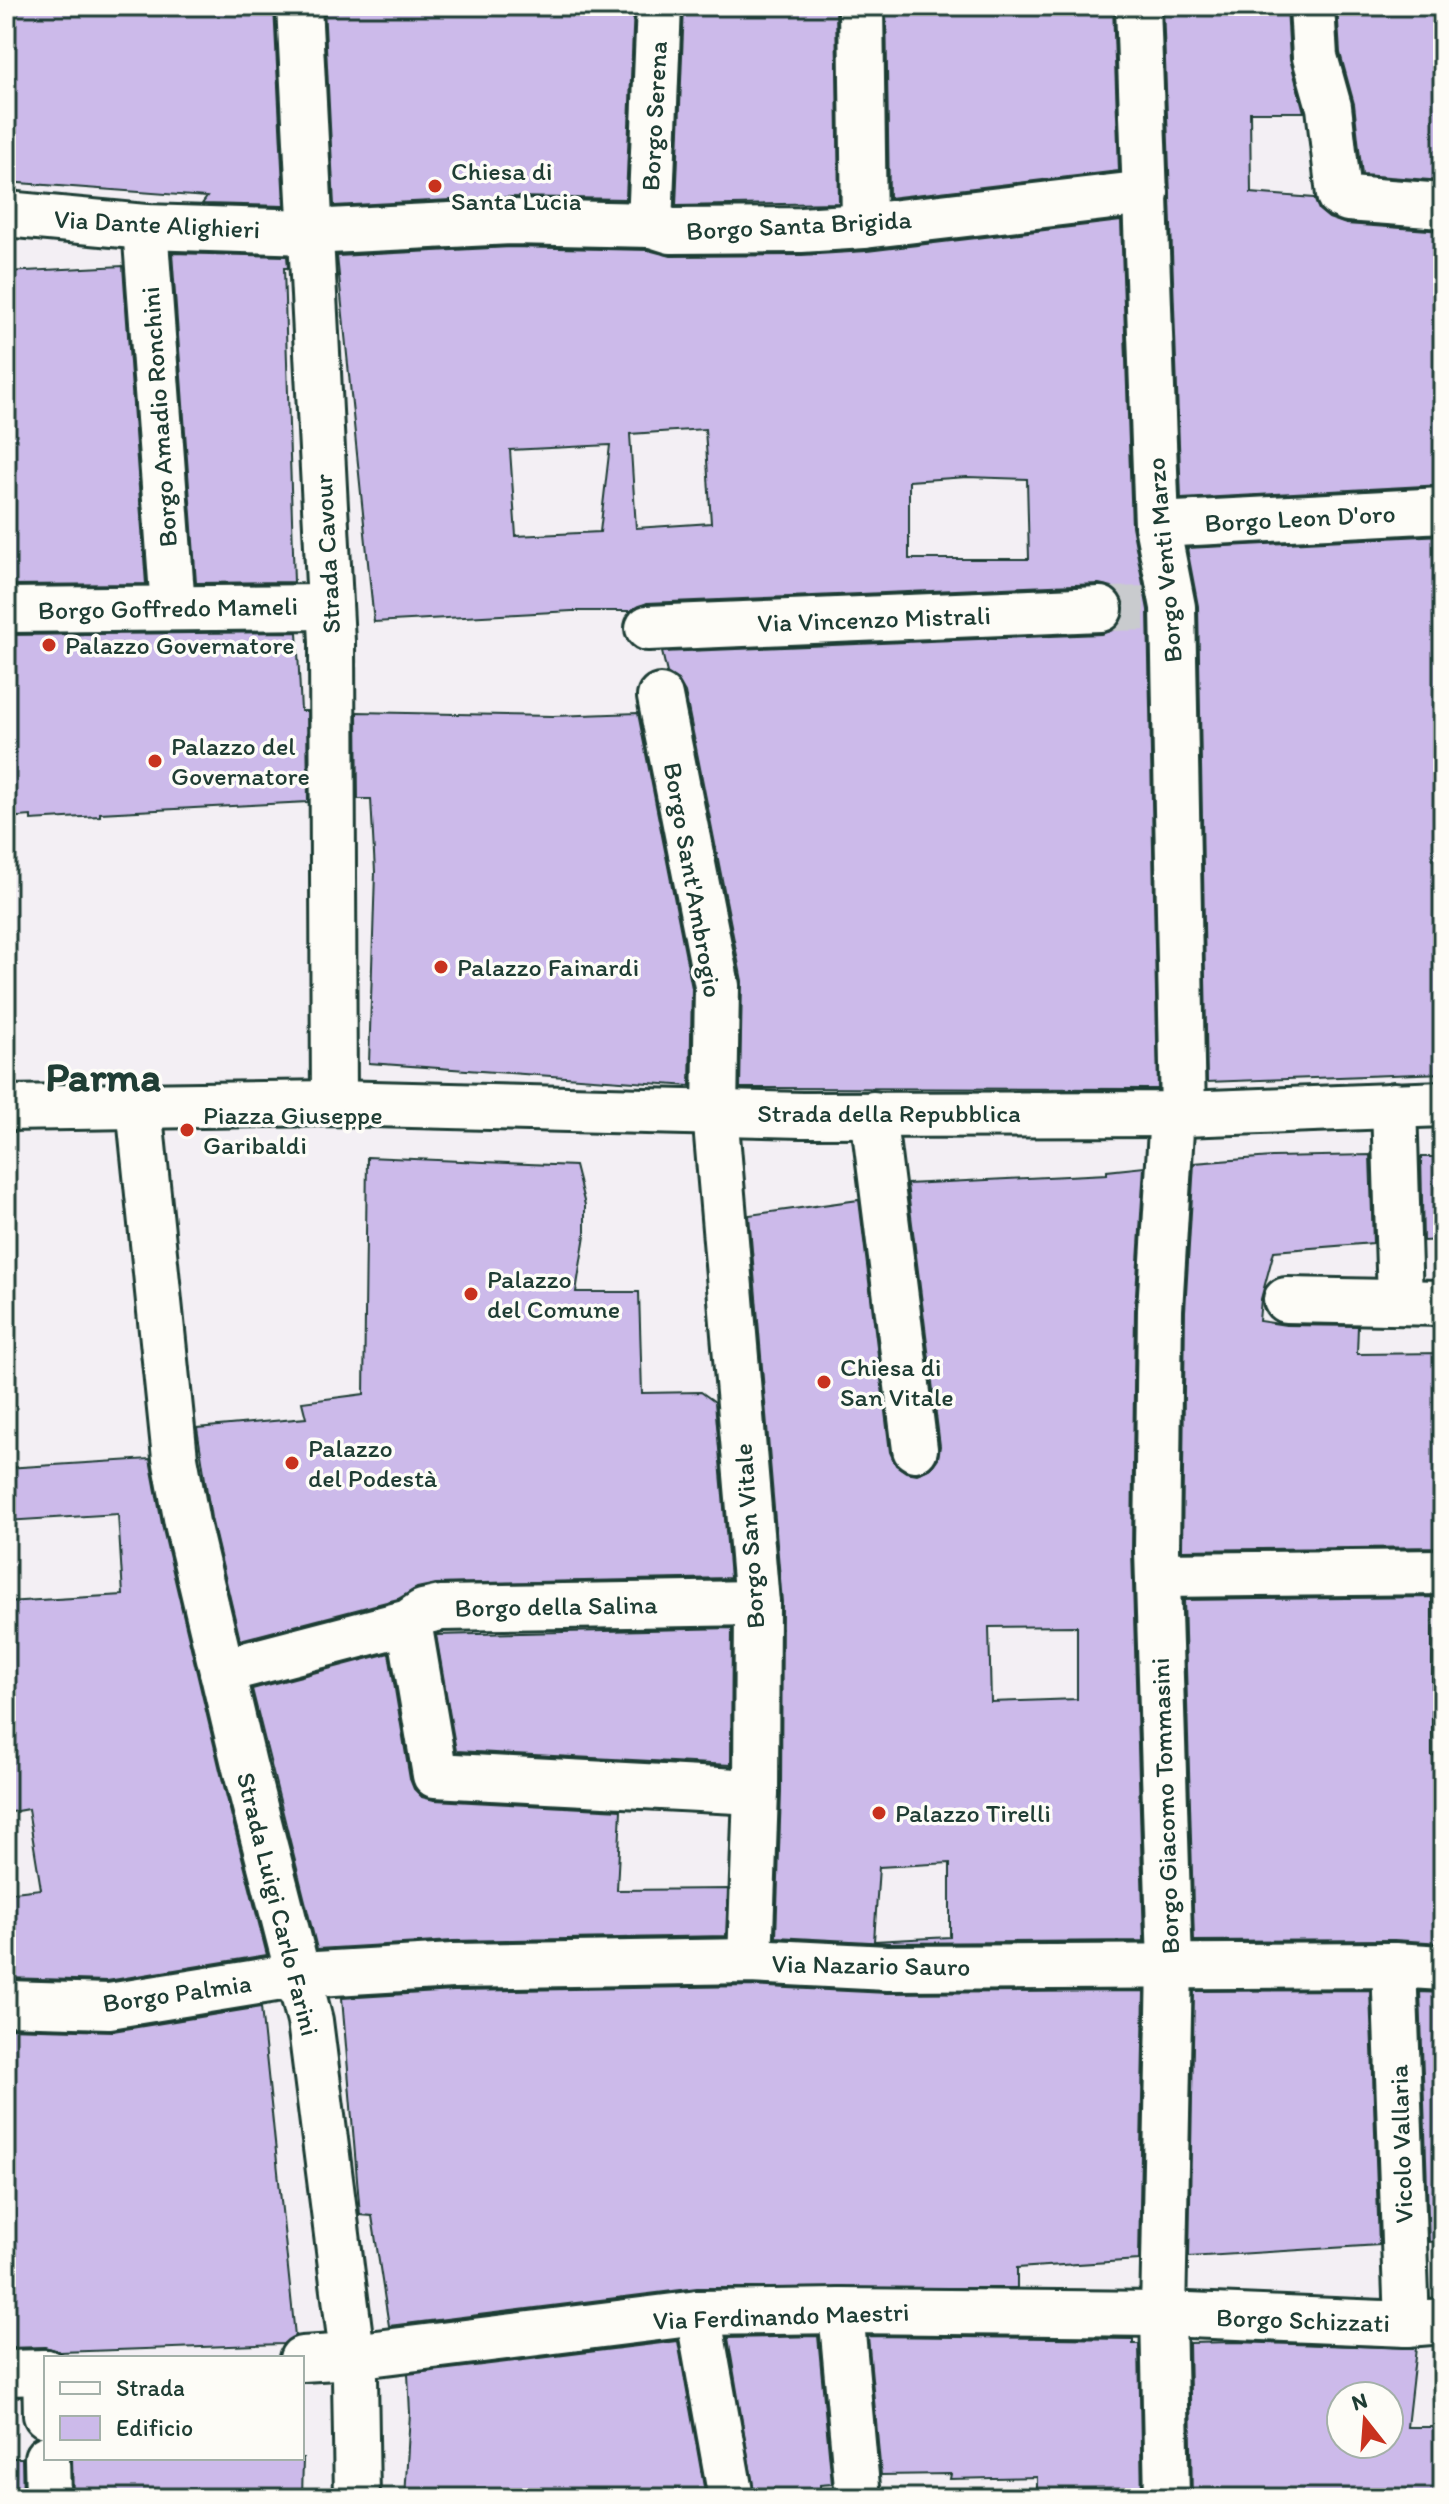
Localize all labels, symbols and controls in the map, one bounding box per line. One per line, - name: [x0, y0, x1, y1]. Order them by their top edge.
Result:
- street label: Borgo Serena: [634, 40, 674, 192]
- place label: Chiesa di Santa Lucia: [451, 155, 582, 217]
- marker: Chiesa di Santa Lucia: [426, 177, 444, 195]
- street label: Via Dante Alighieri: [53, 203, 261, 245]
- street label: Borgo Santa Brigida: [685, 203, 913, 247]
- street label: Borgo Amadio Ronchini: [134, 286, 184, 548]
- street label: Borgo Venti Marzo: [1139, 456, 1189, 664]
- street label: Strada Cavour: [307, 473, 347, 635]
- street label: Borgo Leon D'oro: [1204, 497, 1396, 539]
- street label: Borgo Goffredo Mameli: [38, 590, 298, 626]
- street label: Via Vincenzo Mistrali: [757, 599, 991, 639]
- place label: Palazzo Governatore: [65, 629, 295, 661]
- marker: Palazzo Governatore: [40, 636, 58, 654]
- place label: Palazzo del Governatore: [171, 730, 310, 792]
- marker: Palazzo del Governatore: [146, 752, 164, 770]
- street label: Borgo Sant'Ambrogio: [657, 760, 729, 1000]
- place label: Palazzo Fainardi: [457, 951, 639, 983]
- marker: Palazzo Fainardi: [432, 958, 450, 976]
- district label: Parma: [45, 1051, 161, 1102]
- street label: Strada della Repubblica: [757, 1097, 1021, 1129]
- place label: Piazza Giuseppe Garibaldi: [203, 1099, 383, 1161]
- marker: Piazza Giuseppe Garibaldi: [178, 1121, 196, 1139]
- place label: Palazzo del Comune: [487, 1263, 620, 1325]
- marker: Palazzo del Comune: [462, 1285, 480, 1303]
- place label: Chiesa di San Vitale: [840, 1351, 954, 1413]
- marker: Chiesa di San Vitale: [815, 1373, 833, 1391]
- place label: Palazzo del Podestà: [308, 1432, 438, 1494]
- street label: Borgo San Vitale: [727, 1442, 771, 1630]
- marker: Palazzo del Podestà: [283, 1454, 301, 1472]
- street label: Borgo della Salina: [454, 1588, 658, 1624]
- street label: Borgo Giacomo Tommasini: [1144, 1657, 1186, 1955]
- street label: Strada Luigi Carlo Farini: [230, 1769, 326, 2039]
- place label: Palazzo Tirelli: [895, 1797, 1051, 1829]
- marker: Palazzo Tirelli: [870, 1804, 888, 1822]
- street label: Via Nazario Sauro: [771, 1947, 971, 1983]
- street label: Borgo Palmia: [101, 1967, 254, 2019]
- street label: Vicolo Vallaria: [1382, 2064, 1420, 2224]
- street label: Via Ferdinando Maestri: [652, 2296, 910, 2336]
- street label: Borgo Schizzati: [1216, 2301, 1390, 2339]
- legend: [44, 2356, 304, 2460]
- text: Strada: [116, 2373, 185, 2402]
- north arrow: [1325, 2380, 1405, 2460]
- text: N: [1348, 2386, 1370, 2416]
- text: Edificio: [116, 2413, 193, 2442]

